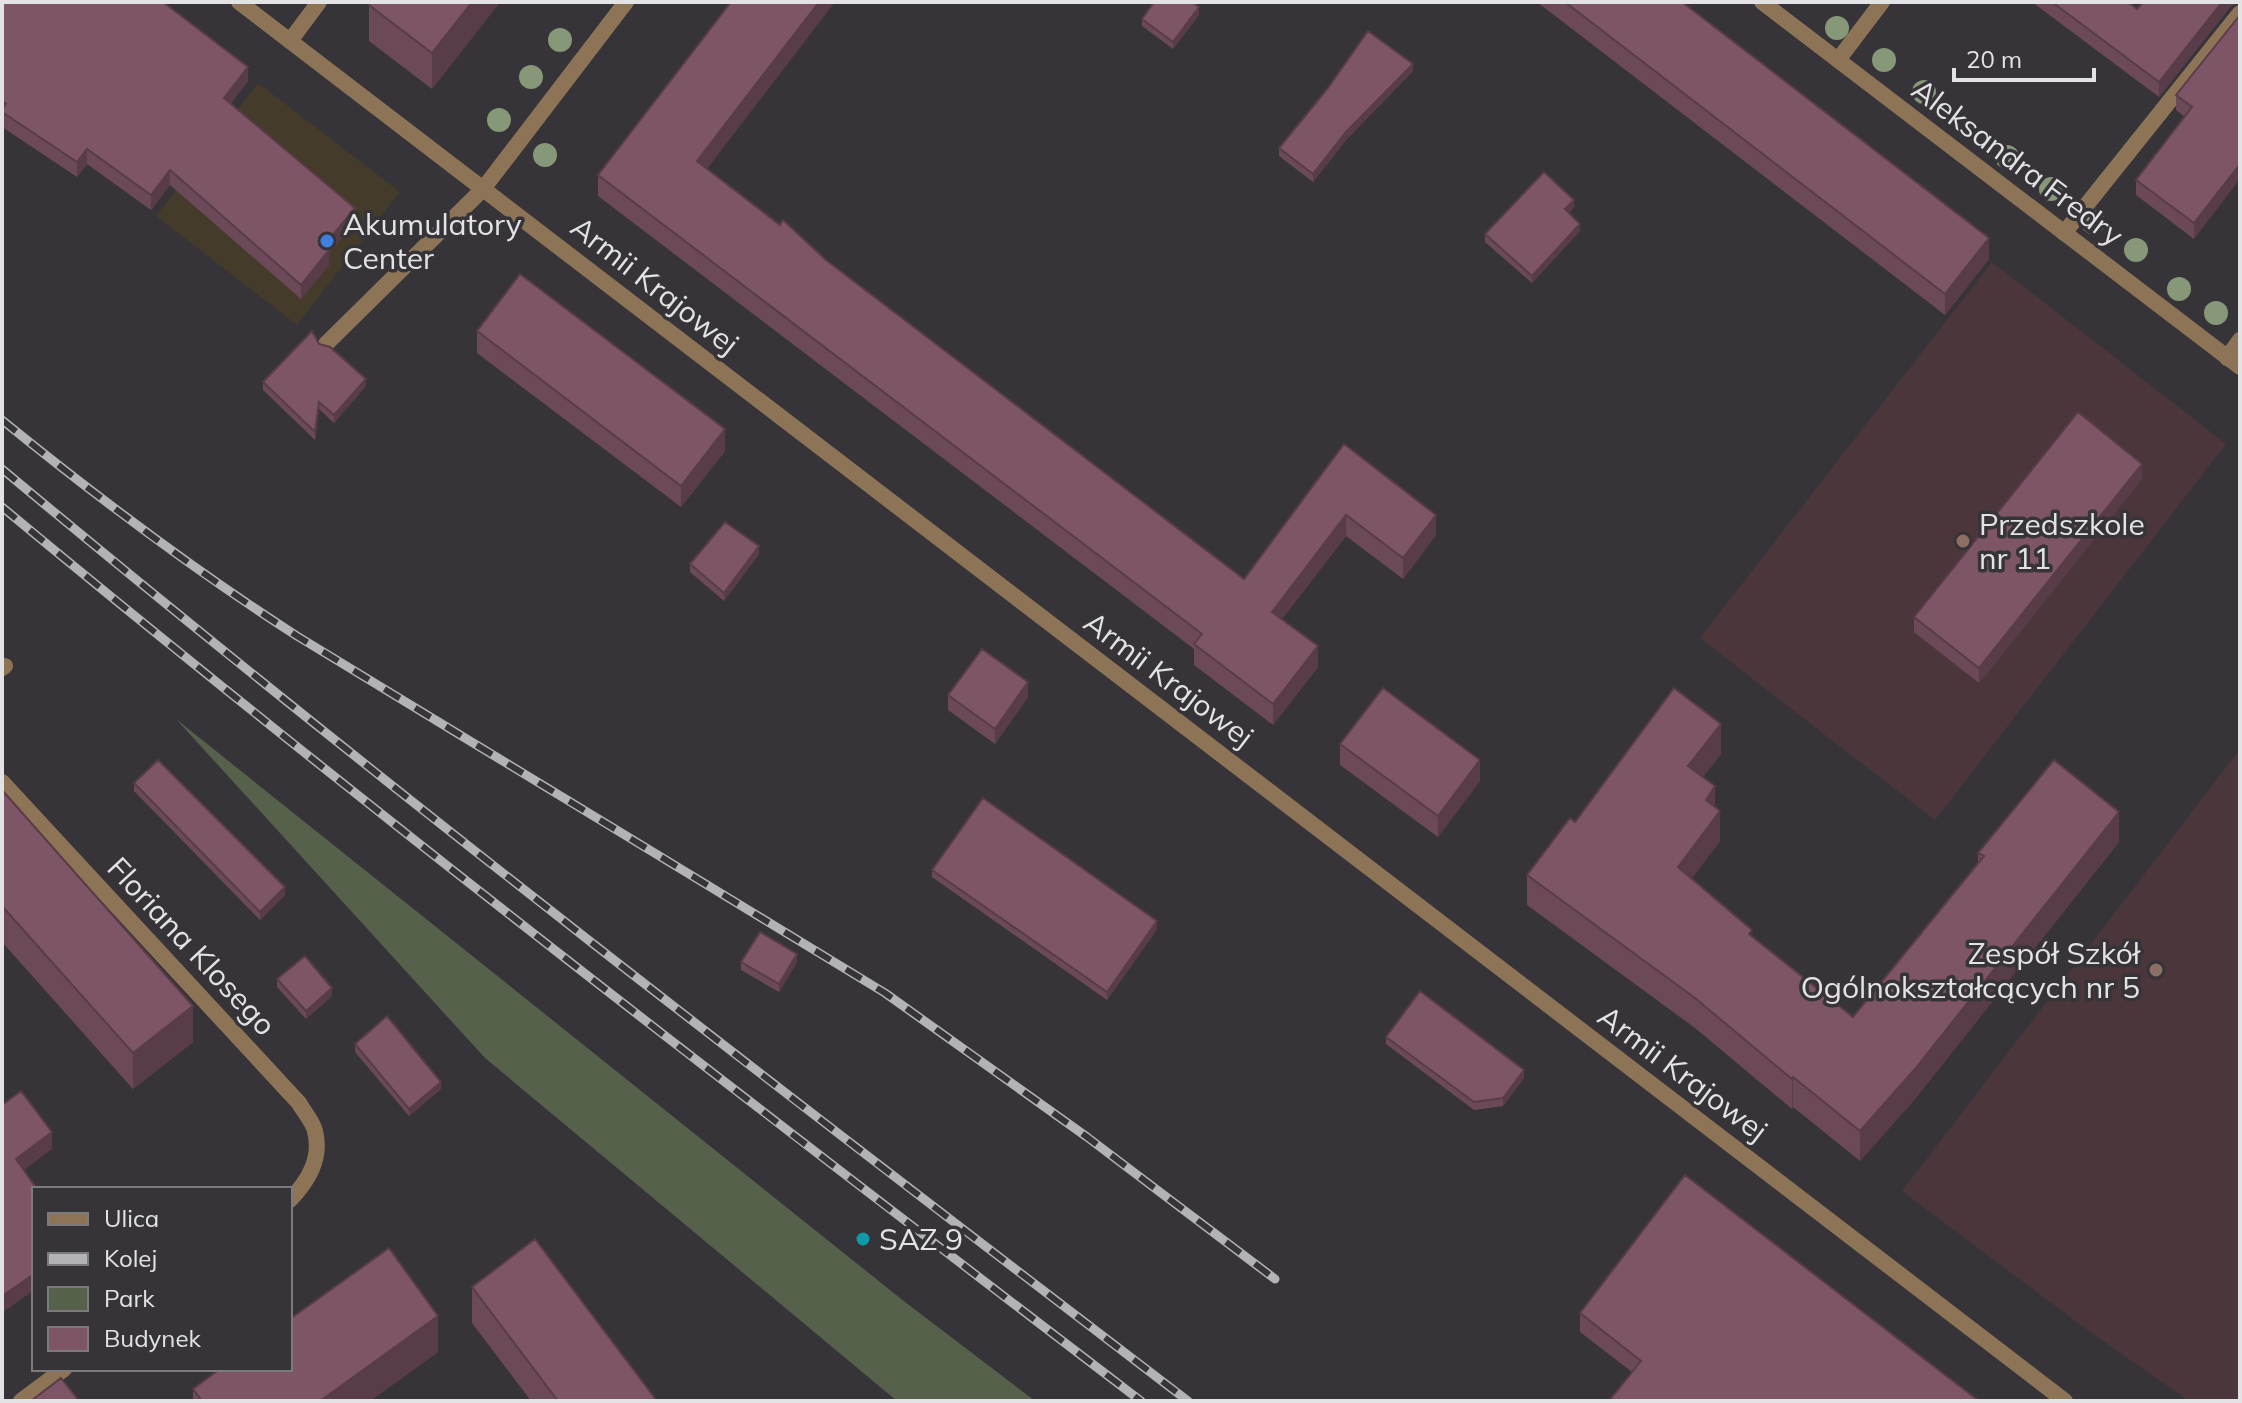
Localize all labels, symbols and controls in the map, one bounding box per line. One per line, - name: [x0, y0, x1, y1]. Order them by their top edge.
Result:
- scale bar: [1954, 32, 2094, 82]
- text: 20 m: [1966, 44, 2022, 74]
- street label: Aleksandra Fredry: [1905, 70, 2131, 254]
- place label: Akumulatory Center: [343, 205, 522, 277]
- street label: Armii Krajowej: [564, 208, 746, 362]
- marker: Akumulatory Center: [318, 232, 336, 250]
- place label: Przedszkole nr 11: [1979, 505, 2145, 577]
- marker: Przedszkole nr 11: [1954, 532, 1972, 550]
- street label: Armii Krajowej: [1077, 603, 1261, 755]
- street label: Floriana Klosego: [100, 849, 284, 1043]
- place label: Zespół Szkół Ogólnokształcących nr 5: [1801, 934, 2142, 1006]
- marker: Zespół Szkół Ogólnokształcących nr 5: [2147, 961, 2165, 979]
- street label: Armii Krajowej: [1591, 997, 1775, 1149]
- legend: [32, 1187, 292, 1371]
- text: Ulica: [104, 1203, 159, 1233]
- place label: SAZ 9: [879, 1220, 963, 1258]
- marker: SAZ 9: [854, 1230, 872, 1248]
- text: Kolej: [104, 1243, 157, 1273]
- text: Park: [104, 1283, 155, 1313]
- text: Budynek: [104, 1323, 201, 1353]

